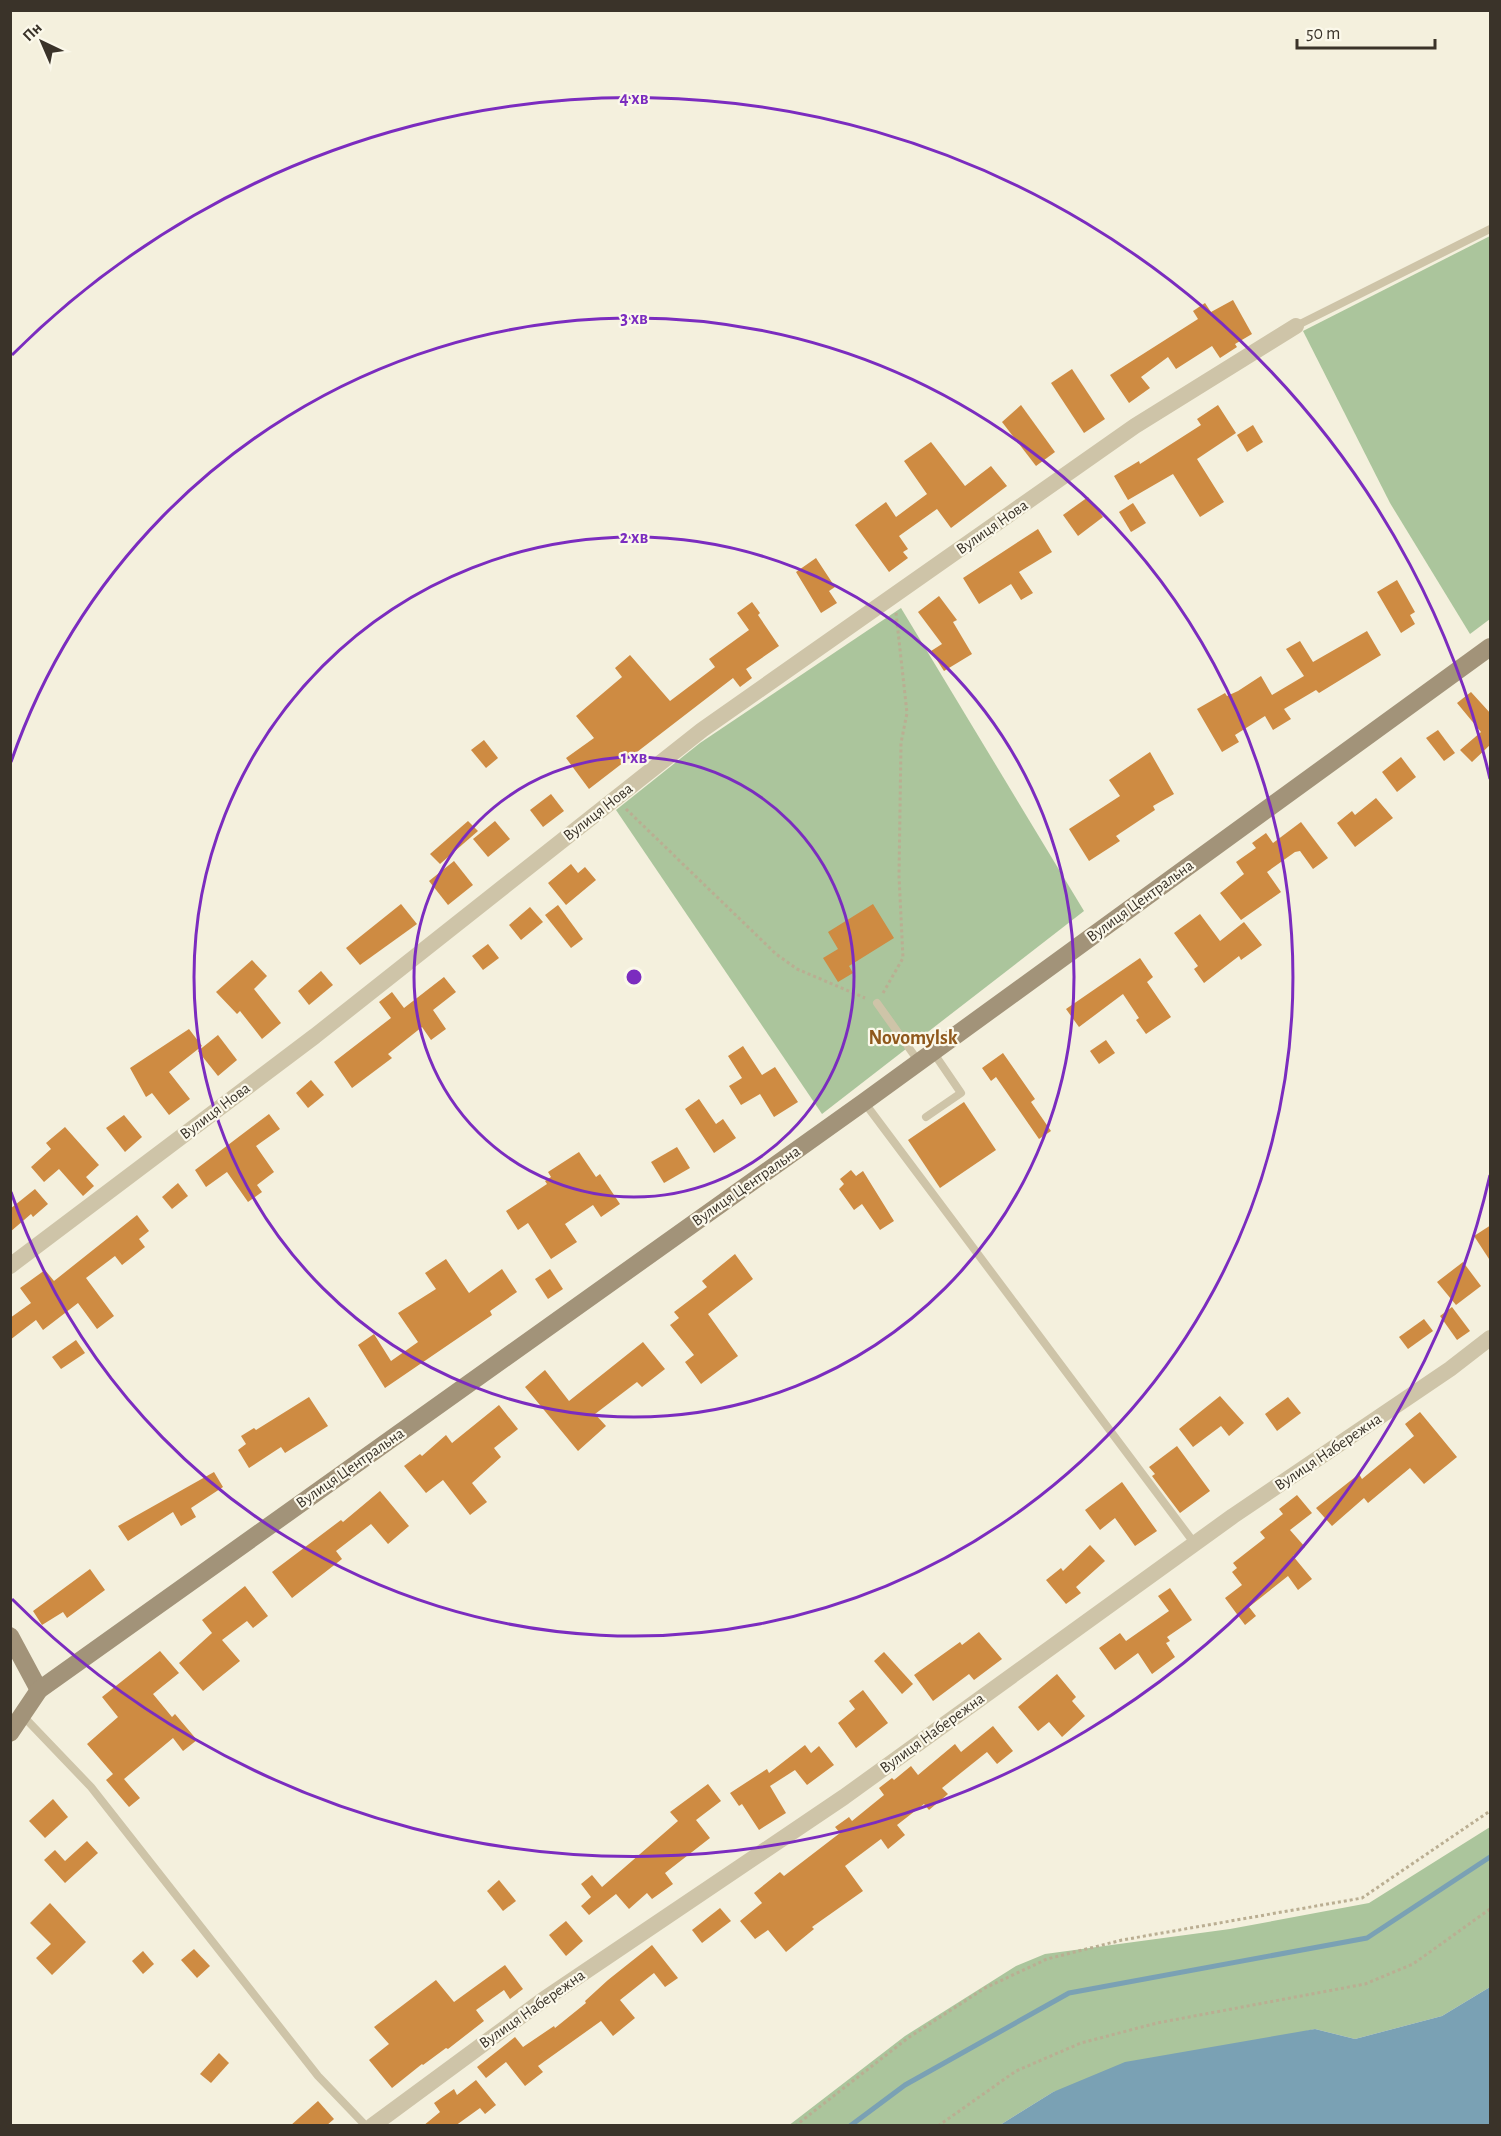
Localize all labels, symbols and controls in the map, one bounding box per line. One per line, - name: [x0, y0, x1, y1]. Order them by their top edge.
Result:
- north arrow: [12, 12, 72, 72]
- scale bar: [1297, 12, 1435, 50]
- text: Пн: [20, 19, 45, 44]
- text: 50 m: [1306, 25, 1340, 43]
- text: 4 хв: [620, 90, 649, 108]
- text: 3 хв: [620, 310, 648, 328]
- street label: Вулиця Нова: [953, 497, 1031, 558]
- text: 2 хв: [620, 529, 648, 547]
- text: 1 хв: [621, 749, 647, 767]
- street label: Вулиця Нова: [560, 780, 636, 845]
- street label: Вулиця Центральна: [1084, 857, 1197, 946]
- centre of rings: [624, 967, 644, 987]
- district label: Novomylsk: [868, 1028, 958, 1048]
- street label: Вулиця Нова: [177, 1080, 254, 1143]
- street label: Вулиця Центральна: [689, 1143, 803, 1230]
- street label: Вулиця Набережна: [1272, 1410, 1385, 1494]
- street label: Вулиця Центральна: [293, 1425, 407, 1512]
- street label: Вулиця Набережна: [877, 1690, 988, 1777]
- street label: Вулиця Набережна: [476, 1967, 588, 2052]

